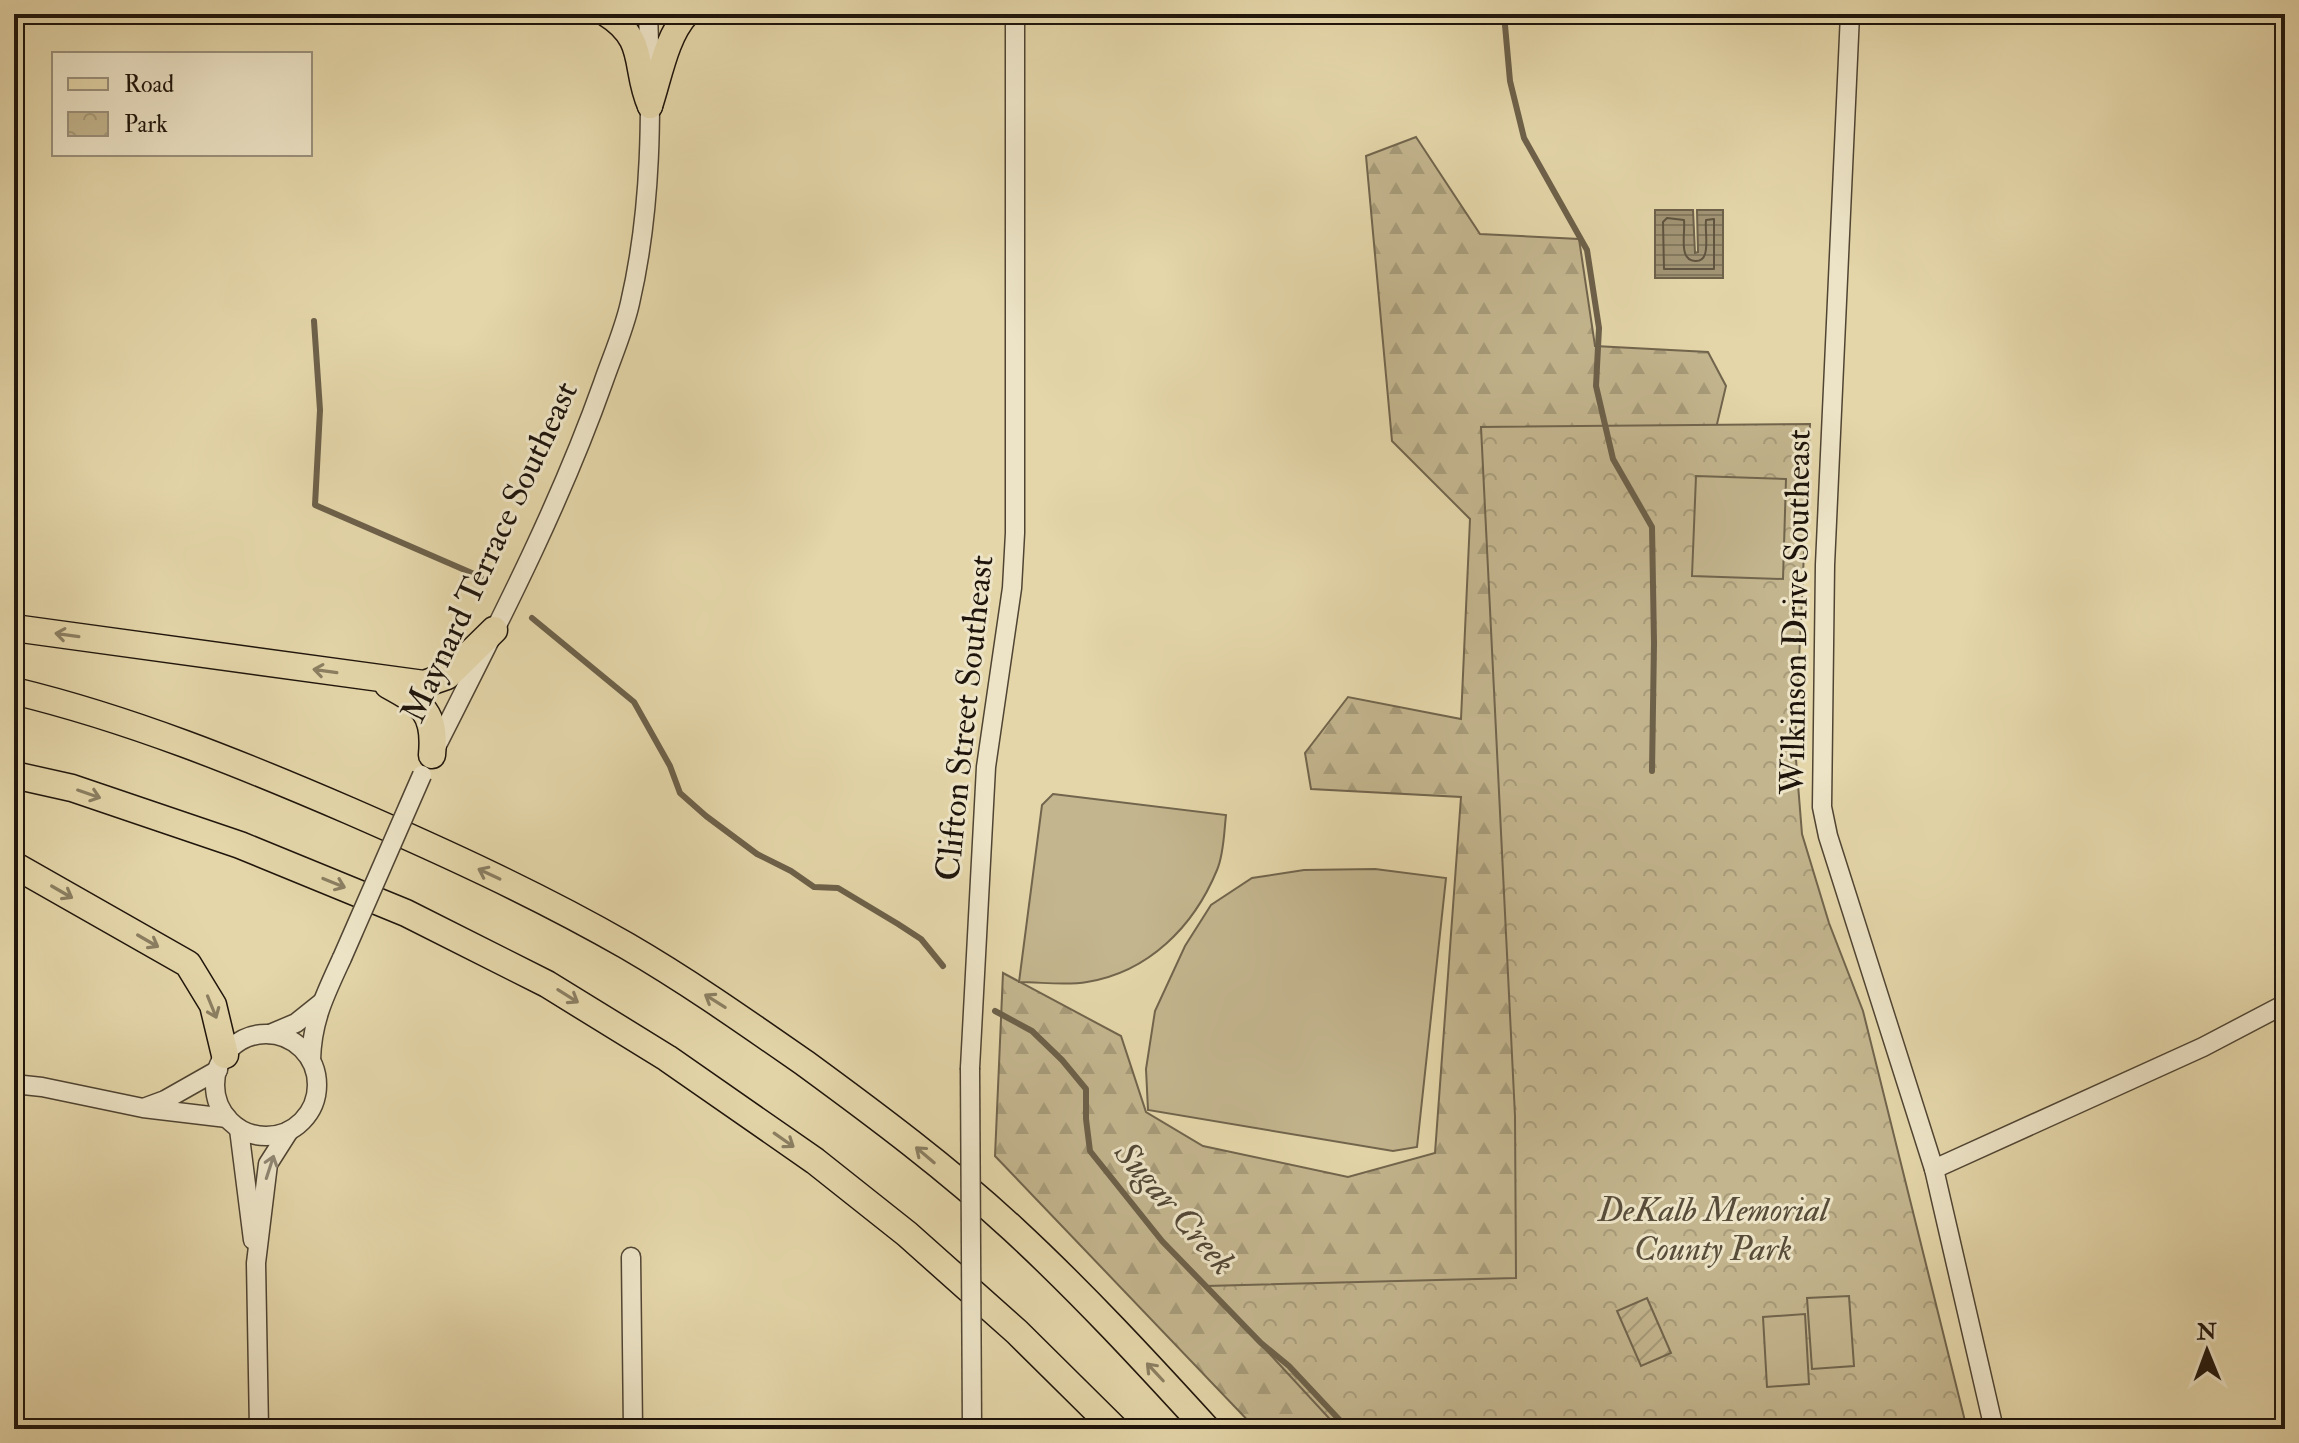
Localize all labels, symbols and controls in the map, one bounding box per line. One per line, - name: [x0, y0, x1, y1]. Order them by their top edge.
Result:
- legend: [52, 52, 312, 156]
- text: Road: [124, 69, 174, 100]
- text: Park: [124, 109, 168, 140]
- street label: Maynard Terrace Southeast: [392, 375, 588, 729]
- street label: Wilkinson Drive Southeast: [1771, 429, 1821, 796]
- street label: Clifton Street Southeast: [927, 553, 1003, 883]
- one-way arrow: [55, 627, 80, 642]
- one-way arrow: [313, 663, 338, 678]
- one-way arrow: [77, 788, 102, 803]
- one-way arrow: [477, 866, 501, 881]
- one-way arrow: [321, 877, 346, 892]
- one-way arrow: [49, 885, 73, 900]
- one-way arrow: [136, 934, 160, 949]
- one-way arrow: [556, 988, 578, 1005]
- one-way arrow: [705, 993, 727, 1009]
- one-way arrow: [205, 994, 220, 1019]
- water label: Sugar Creek: [1104, 1131, 1246, 1284]
- one-way arrow: [773, 1132, 795, 1148]
- one-way arrow: [915, 1146, 935, 1164]
- one-way arrow: [264, 1155, 278, 1180]
- park label: DeKalb Memorial County Park: [1597, 1189, 1831, 1271]
- north arrow: [2167, 1311, 2247, 1391]
- text: N: [2196, 1318, 2217, 1346]
- one-way arrow: [1146, 1362, 1164, 1382]

